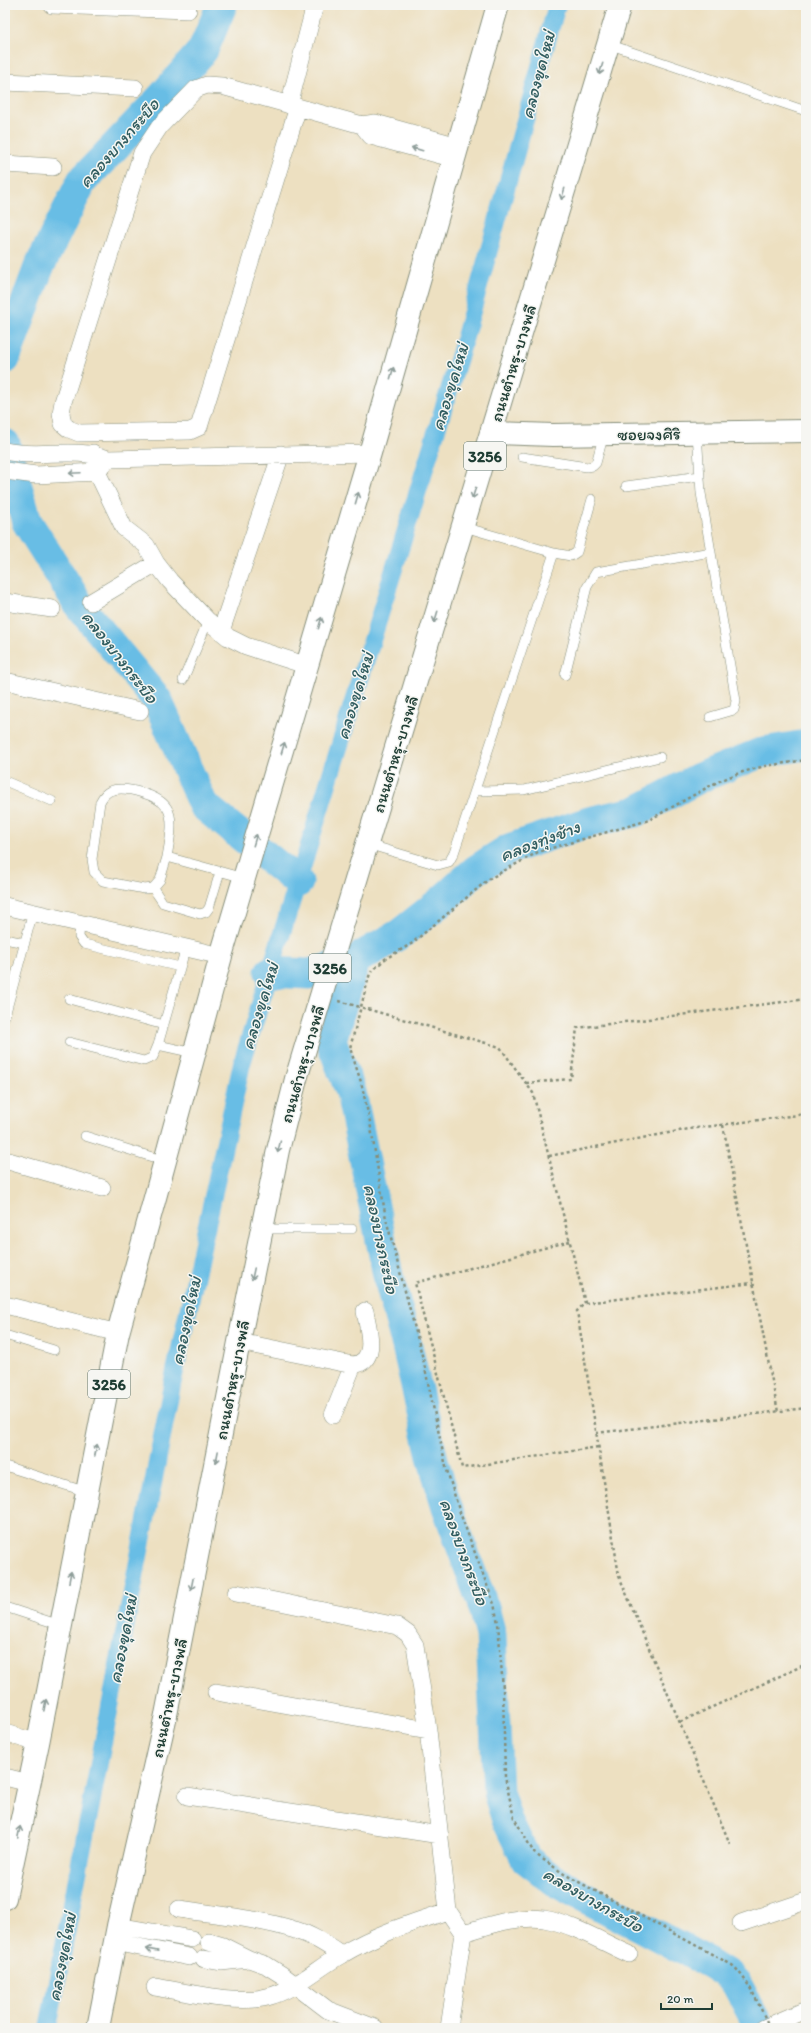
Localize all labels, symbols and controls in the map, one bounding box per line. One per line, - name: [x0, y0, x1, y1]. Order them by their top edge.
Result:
- water label: คลองขุดใหม่: [516, 27, 562, 122]
- one-way arrow: [597, 63, 604, 76]
- water label: คลองบางกระบือ: [74, 93, 164, 192]
- one-way arrow: [411, 145, 424, 152]
- one-way arrow: [559, 187, 566, 200]
- street label: ถนนตำหรุ-บางพลี: [486, 302, 541, 424]
- water label: คลองขุดใหม่: [426, 339, 475, 434]
- one-way arrow: [389, 367, 396, 380]
- street label: ซอยจงศิริ: [617, 423, 681, 445]
- road number: 3256: [464, 442, 506, 470]
- one-way arrow: [69, 470, 82, 477]
- one-way arrow: [470, 486, 477, 499]
- one-way arrow: [354, 492, 361, 505]
- water label: คลองบางกระบือ: [77, 606, 163, 708]
- one-way arrow: [432, 610, 439, 623]
- one-way arrow: [317, 617, 324, 630]
- water label: คลองขุดใหม่: [331, 648, 380, 743]
- street label: ถนนตำหรุ-บางพลี: [368, 693, 423, 815]
- one-way arrow: [280, 741, 287, 754]
- water label: คลองทุ่งช้าง: [497, 815, 585, 867]
- one-way arrow: [252, 833, 259, 846]
- road number: 3256: [309, 954, 351, 982]
- water label: คลองขุดใหม่: [236, 958, 285, 1053]
- street label: ถนนตำหรุ-บางพลี: [276, 1003, 329, 1125]
- one-way arrow: [275, 1140, 282, 1153]
- water label: คลองบางกระบือ: [359, 1182, 403, 1296]
- one-way arrow: [248, 1267, 256, 1280]
- water label: คลองขุดใหม่: [166, 1273, 208, 1368]
- street label: ถนนตำหรุ-บางพลี: [211, 1318, 254, 1442]
- road number: 3256: [88, 1370, 130, 1398]
- one-way arrow: [92, 1444, 100, 1457]
- one-way arrow: [212, 1450, 220, 1463]
- water label: คลองบางกระบือ: [435, 1496, 494, 1609]
- one-way arrow: [66, 1571, 74, 1584]
- one-way arrow: [187, 1577, 195, 1590]
- water label: คลองขุดใหม่: [104, 1591, 144, 1685]
- street label: ถนนตำหรุ-บางพลี: [147, 1636, 192, 1760]
- one-way arrow: [41, 1699, 49, 1712]
- one-way arrow: [15, 1826, 23, 1839]
- water label: คลองบางกระบือ: [539, 1863, 647, 1938]
- water label: คลองขุดใหม่: [43, 1909, 83, 2003]
- one-way arrow: [146, 1945, 159, 1953]
- scale bar: [661, 1985, 712, 2011]
- text: 20 m: [667, 1992, 694, 2006]

